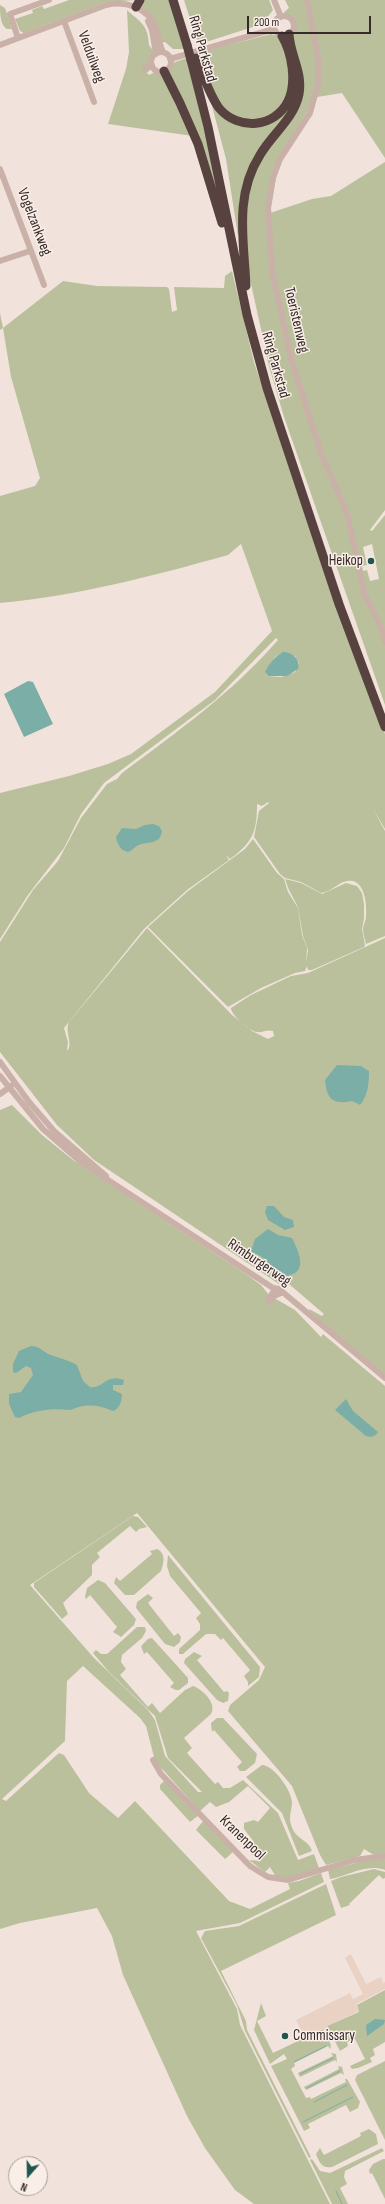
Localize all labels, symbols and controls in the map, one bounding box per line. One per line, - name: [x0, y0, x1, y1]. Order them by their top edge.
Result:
- scale bar: [249, 8, 373, 34]
- street label: Ring Parkstad: [184, 14, 220, 84]
- text: 200 m: [254, 15, 279, 30]
- street label: Velduilweg: [73, 29, 109, 85]
- street label: Vogelzankweg: [13, 186, 55, 258]
- street label: Toeristenweg: [280, 285, 312, 355]
- street label: Ring Parkstad: [257, 330, 293, 400]
- place label: Heikop: [329, 552, 363, 570]
- marker: Heikop: [366, 556, 376, 566]
- street label: Rimburgerweg: [224, 1235, 294, 1291]
- street label: Kranenpool: [215, 1812, 269, 1864]
- place label: Commissary: [293, 2027, 355, 2045]
- marker: Commissary: [280, 2031, 290, 2041]
- north arrow: [8, 2156, 48, 2196]
- text: N: [19, 2180, 29, 2194]

